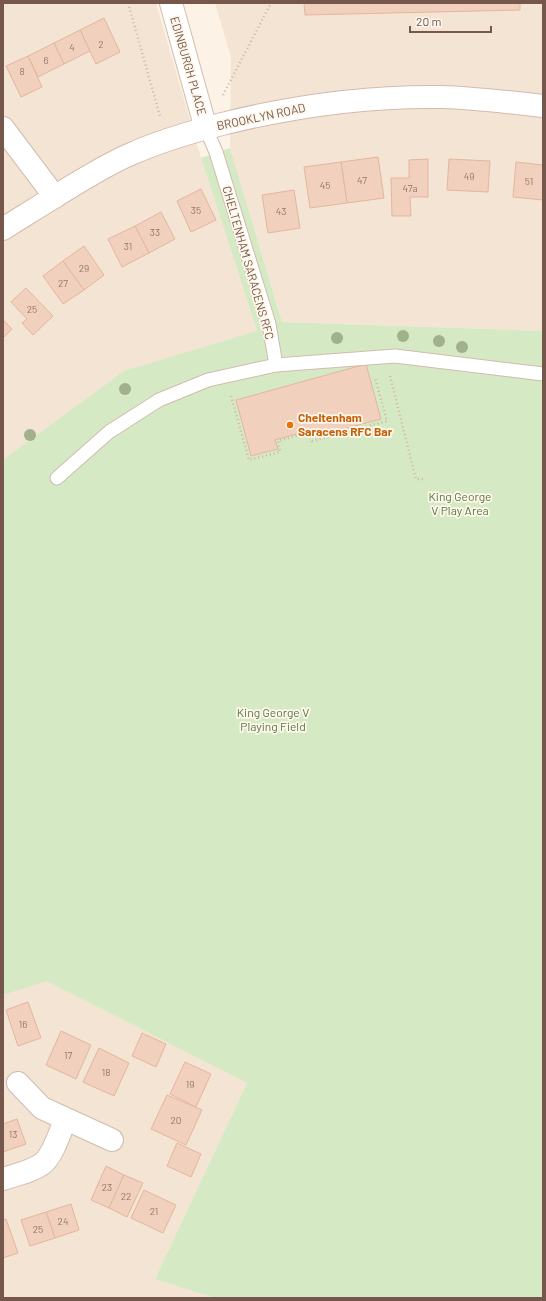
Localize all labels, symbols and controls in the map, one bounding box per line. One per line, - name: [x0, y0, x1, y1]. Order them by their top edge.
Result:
- scale bar: [410, 8, 491, 34]
- text: 20 m: [416, 14, 442, 28]
- street label: EDINBURGH PLACE: [168, 15, 210, 117]
- house number: 2: [98, 38, 104, 50]
- house number: 4: [69, 41, 75, 53]
- house number: 6: [43, 54, 49, 66]
- house number: 8: [19, 65, 25, 77]
- street label: BROOKLYN ROAD: [215, 100, 306, 132]
- house number: 49: [464, 170, 474, 182]
- house number: 47: [357, 174, 367, 186]
- house number: 51: [525, 175, 533, 187]
- house number: 45: [320, 179, 330, 191]
- house number: 47a: [402, 182, 418, 194]
- street label: CHELTENHAM SARACENS RFC: [220, 184, 278, 341]
- house number: 35: [191, 204, 201, 216]
- house number: 43: [276, 205, 286, 217]
- house number: 33: [150, 226, 160, 238]
- house number: 31: [124, 240, 132, 252]
- house number: 29: [79, 262, 89, 274]
- house number: 27: [58, 277, 68, 289]
- house number: 25: [27, 303, 37, 315]
- place label: Cheltenham Saracens RFC Bar: [298, 410, 393, 438]
- marker: Cheltenham Saracens RFC Bar: [285, 420, 295, 430]
- park label: King George V Play Area: [428, 489, 492, 517]
- park label: King George V Playing Field: [237, 705, 309, 733]
- house number: 16: [19, 1018, 27, 1030]
- house number: 17: [64, 1049, 72, 1061]
- house number: 18: [102, 1066, 110, 1078]
- house number: 19: [186, 1078, 194, 1090]
- house number: 20: [170, 1114, 182, 1126]
- house number: 13: [9, 1128, 17, 1140]
- house number: 23: [102, 1181, 112, 1193]
- house number: 22: [121, 1190, 131, 1202]
- house number: 21: [150, 1205, 158, 1217]
- house number: 24: [58, 1215, 68, 1227]
- house number: 25: [33, 1223, 43, 1235]

